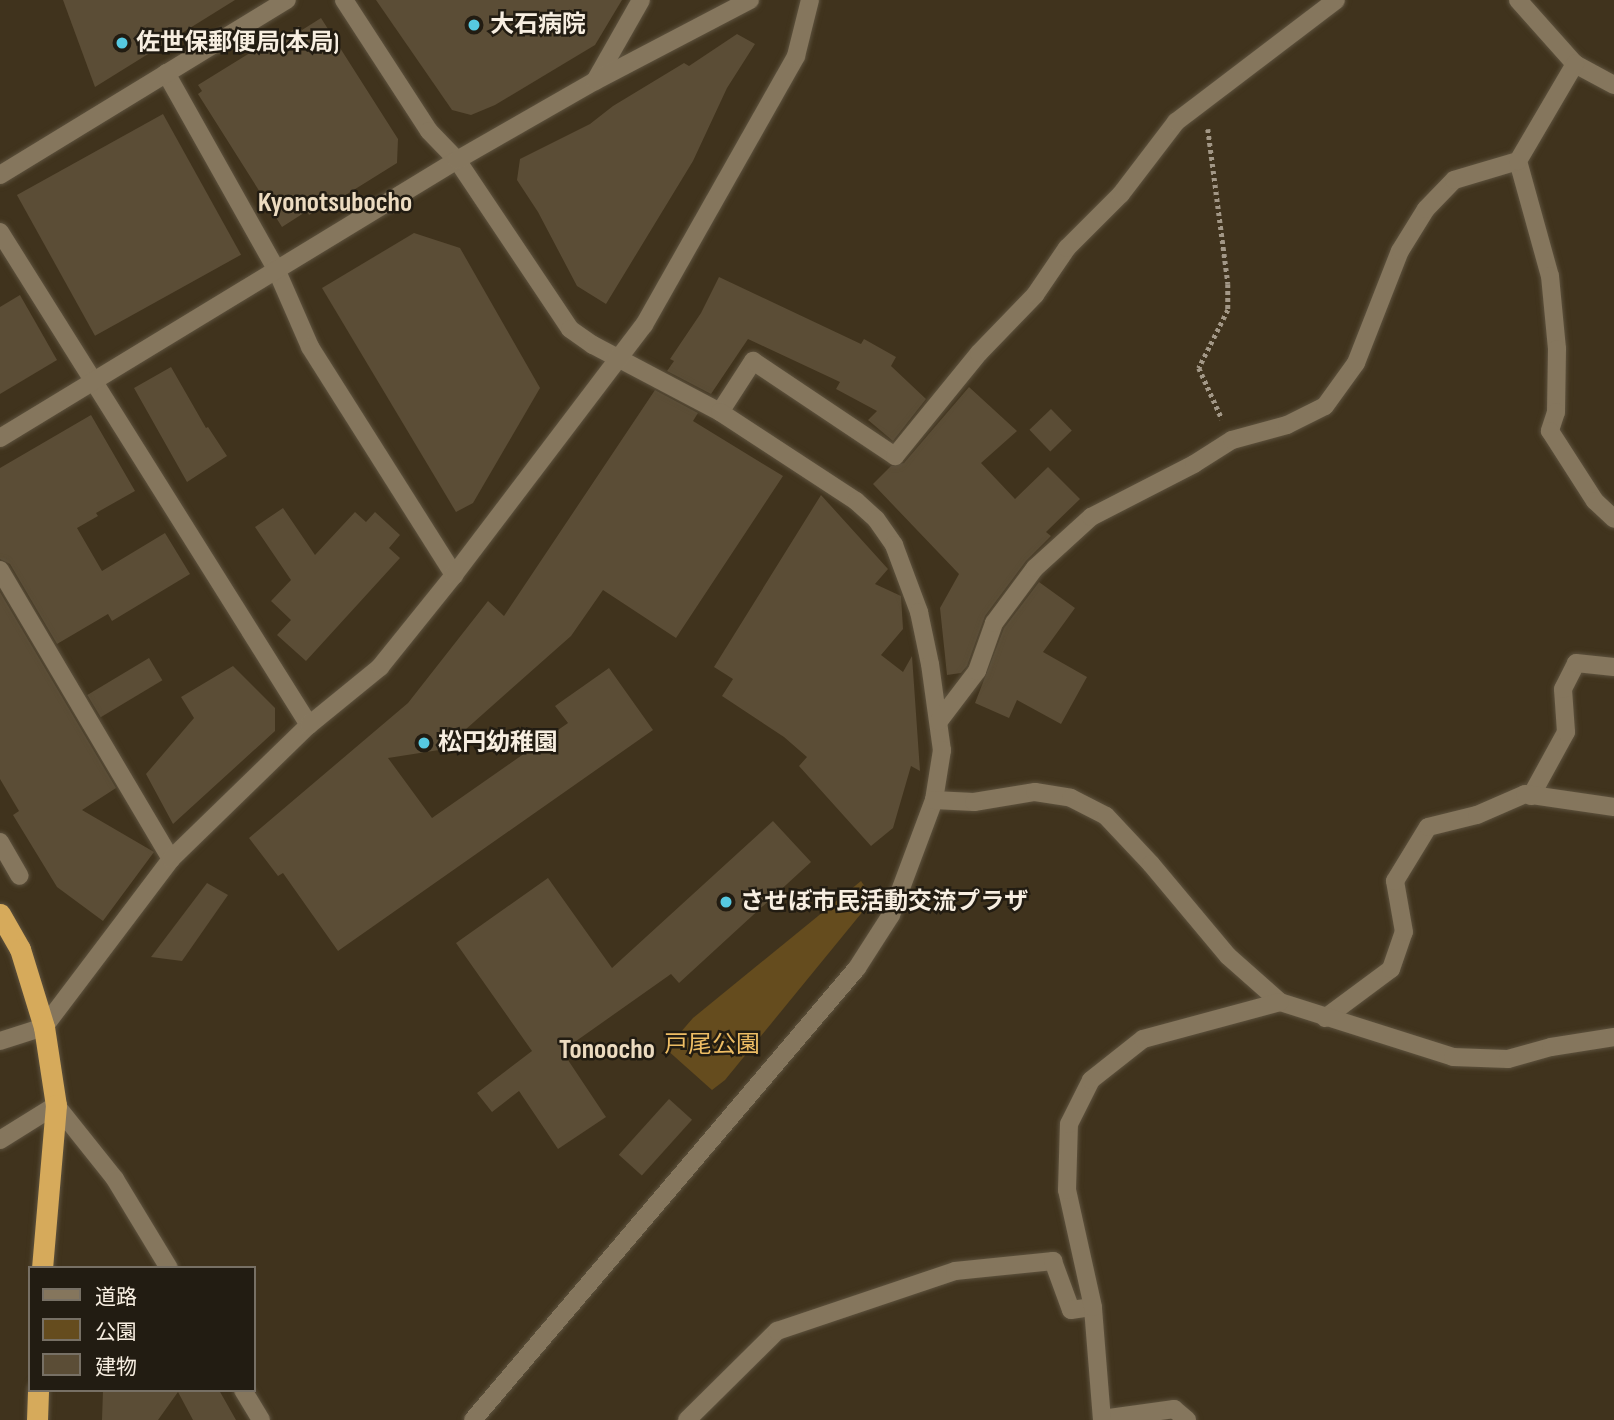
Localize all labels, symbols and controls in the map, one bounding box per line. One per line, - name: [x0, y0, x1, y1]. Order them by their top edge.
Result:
- place label: 大石病院: [490, 11, 586, 39]
- marker: 大石病院: [464, 15, 484, 35]
- place label: 佐世保郵便局(本局): [136, 29, 339, 57]
- marker: 佐世保郵便局(本局): [114, 35, 130, 51]
- district label: Kyonotsubocho: [258, 186, 412, 220]
- place label: 松円幼稚園: [438, 729, 558, 757]
- marker: 松円幼稚園: [416, 735, 432, 751]
- place label: させぼ市民活動交流プラザ: [740, 888, 1028, 916]
- marker: させぼ市民活動交流プラザ: [718, 894, 734, 910]
- park label: 戸尾公園: [664, 1031, 760, 1059]
- district label: Tonoocho: [559, 1033, 655, 1067]
- legend: [28, 1266, 256, 1392]
- text: 道路: [95, 1285, 137, 1310]
- text: 公園: [95, 1320, 137, 1345]
- text: 建物: [95, 1355, 137, 1380]

